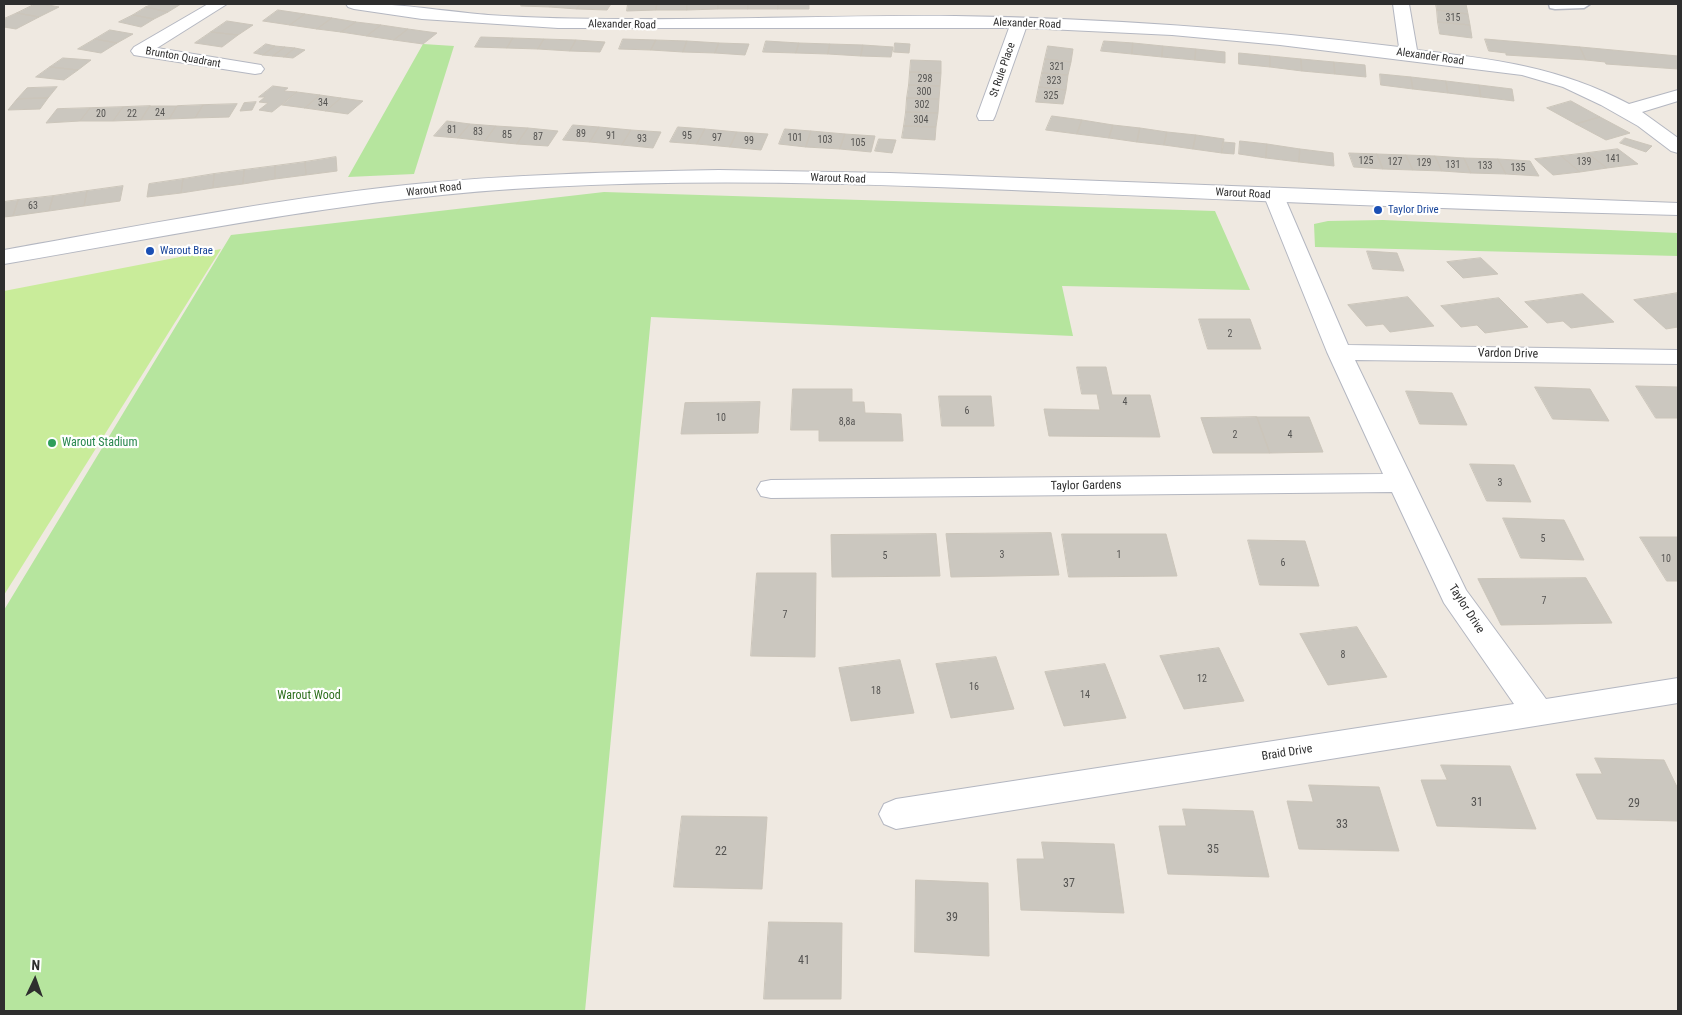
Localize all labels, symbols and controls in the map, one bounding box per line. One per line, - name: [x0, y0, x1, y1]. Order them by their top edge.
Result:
- house number: 315: [1446, 12, 1460, 24]
- street label: Alexander Road: [993, 16, 1061, 32]
- street label: Alexander Road: [588, 18, 656, 32]
- street label: St Rule Place: [987, 41, 1019, 99]
- street label: Brunton Quadrant: [144, 45, 222, 71]
- street label: Alexander Road: [1395, 46, 1465, 68]
- house number: 321: [1050, 61, 1064, 73]
- house number: 298: [918, 73, 932, 85]
- house number: 323: [1047, 75, 1061, 87]
- house number: 300: [917, 86, 931, 98]
- house number: 325: [1044, 90, 1058, 102]
- house number: 34: [318, 97, 328, 109]
- house number: 302: [915, 99, 929, 111]
- house number: 24: [155, 107, 165, 119]
- house number: 20: [96, 108, 106, 120]
- house number: 22: [127, 108, 137, 120]
- house number: 304: [914, 114, 928, 126]
- house number: 81: [447, 124, 457, 136]
- house number: 83: [473, 126, 483, 138]
- house number: 89: [576, 128, 586, 140]
- house number: 85: [502, 129, 512, 141]
- house number: 91: [606, 130, 616, 142]
- house number: 95: [682, 130, 692, 142]
- house number: 87: [533, 131, 543, 143]
- house number: 97: [712, 132, 722, 144]
- house number: 101: [788, 132, 802, 144]
- house number: 93: [637, 133, 647, 145]
- house number: 103: [818, 134, 832, 146]
- house number: 99: [744, 135, 754, 147]
- house number: 105: [851, 137, 865, 149]
- house number: 141: [1606, 153, 1620, 165]
- house number: 125: [1359, 155, 1373, 167]
- house number: 127: [1388, 156, 1402, 168]
- house number: 139: [1577, 156, 1591, 168]
- house number: 129: [1417, 157, 1431, 169]
- house number: 131: [1446, 159, 1460, 171]
- house number: 133: [1478, 160, 1492, 172]
- house number: 135: [1511, 162, 1525, 174]
- street label: Warout Road: [810, 171, 866, 187]
- street label: Warout Road: [406, 180, 462, 200]
- street label: Warout Road: [1215, 186, 1271, 202]
- house number: 63: [28, 200, 38, 212]
- place label: Taylor Drive: [1388, 203, 1439, 217]
- marker: Taylor Drive: [1372, 204, 1384, 216]
- place label: Warout Brae: [160, 244, 213, 258]
- marker: Warout Brae: [144, 245, 156, 257]
- house number: 2: [1228, 328, 1232, 340]
- street label: Vardon Drive: [1478, 346, 1538, 362]
- house number: 4: [1123, 396, 1127, 408]
- house number: 6: [965, 405, 969, 417]
- house number: 10: [716, 412, 726, 424]
- house number: 8,8a: [839, 416, 855, 428]
- house number: 2: [1233, 429, 1237, 441]
- house number: 4: [1288, 429, 1292, 441]
- place label: Warout Stadium: [62, 436, 137, 450]
- marker: Warout Stadium: [46, 437, 58, 449]
- house number: 3: [1498, 477, 1502, 489]
- street label: Taylor Gardens: [1051, 478, 1121, 494]
- house number: 5: [1541, 533, 1545, 545]
- house number: 3: [1000, 549, 1004, 561]
- house number: 1: [1117, 549, 1121, 561]
- house number: 5: [883, 550, 887, 562]
- house number: 10: [1661, 553, 1671, 565]
- house number: 6: [1281, 557, 1285, 569]
- street label: Taylor Drive: [1445, 582, 1487, 636]
- house number: 7: [1542, 595, 1546, 607]
- house number: 7: [783, 609, 787, 621]
- house number: 8: [1341, 649, 1345, 661]
- house number: 12: [1197, 673, 1207, 685]
- house number: 16: [969, 681, 979, 693]
- house number: 18: [871, 685, 881, 697]
- park label: Warout Wood: [277, 689, 341, 703]
- house number: 14: [1080, 689, 1090, 701]
- street label: Braid Drive: [1261, 742, 1313, 764]
- house number: 31: [1471, 796, 1483, 810]
- house number: 29: [1628, 797, 1640, 811]
- house number: 33: [1336, 818, 1348, 832]
- house number: 35: [1207, 843, 1219, 857]
- house number: 22: [715, 845, 727, 859]
- house number: 37: [1063, 877, 1075, 891]
- house number: 39: [946, 911, 958, 925]
- house number: 41: [798, 954, 810, 968]
- north arrow: [10, 955, 60, 1005]
- text: N: [31, 957, 40, 973]

